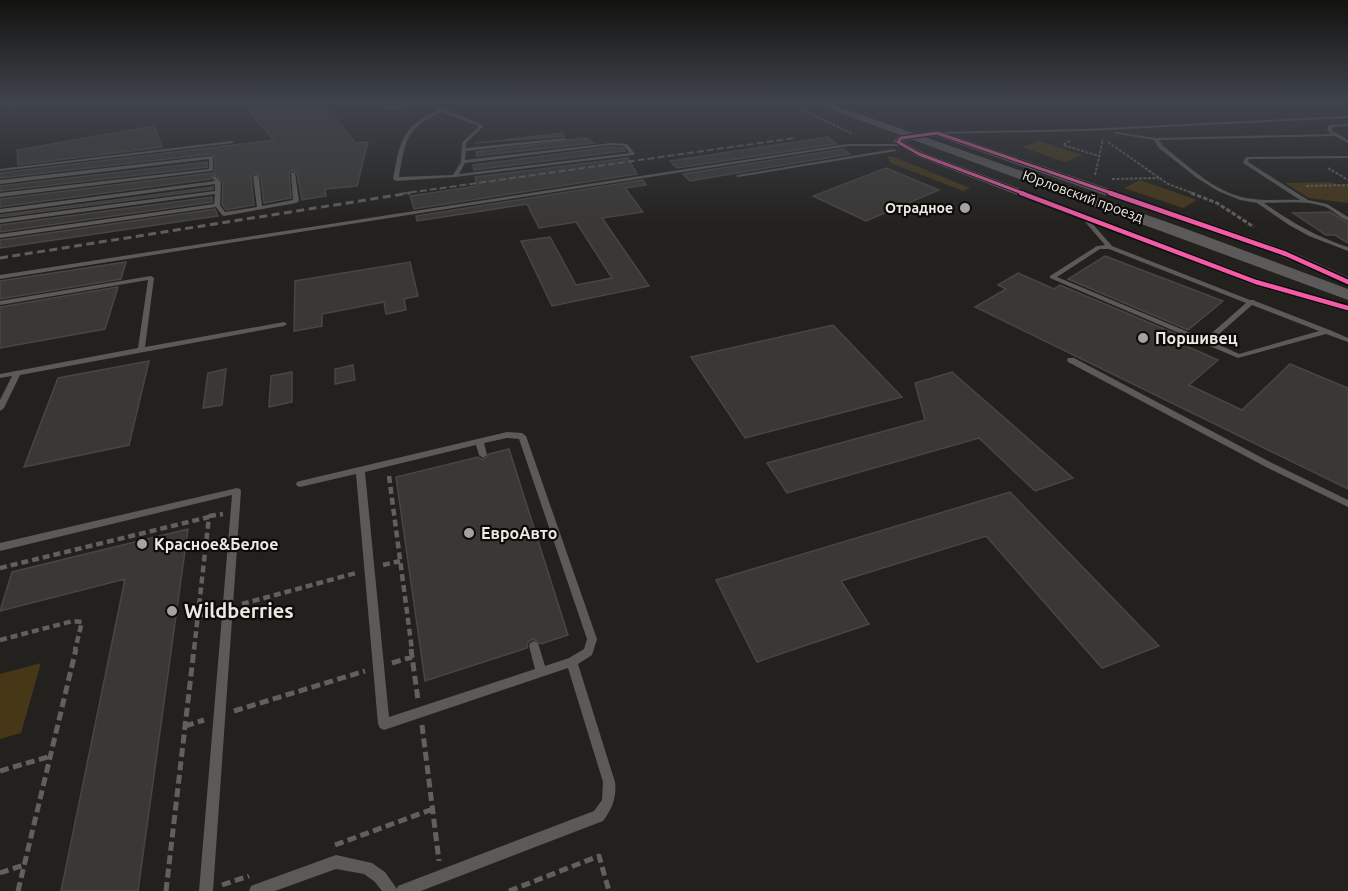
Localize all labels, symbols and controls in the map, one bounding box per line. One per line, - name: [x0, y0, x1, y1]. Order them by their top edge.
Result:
- street label: Юрловский проезд: [1021, 167, 1145, 225]
- place label: Отрадное: [885, 200, 953, 216]
- marker: Отрадное: [958, 201, 972, 215]
- place label: Поршивец: [1155, 329, 1238, 347]
- marker: Поршивец: [1136, 331, 1150, 345]
- place label: ЕвроАвто: [481, 524, 557, 542]
- marker: ЕвроАвто: [462, 526, 476, 540]
- place label: Красное&Белое: [154, 535, 278, 553]
- marker: Красное&Белое: [135, 537, 149, 551]
- place label: Wildberries: [184, 599, 294, 622]
- marker: Wildberries: [165, 604, 179, 618]

